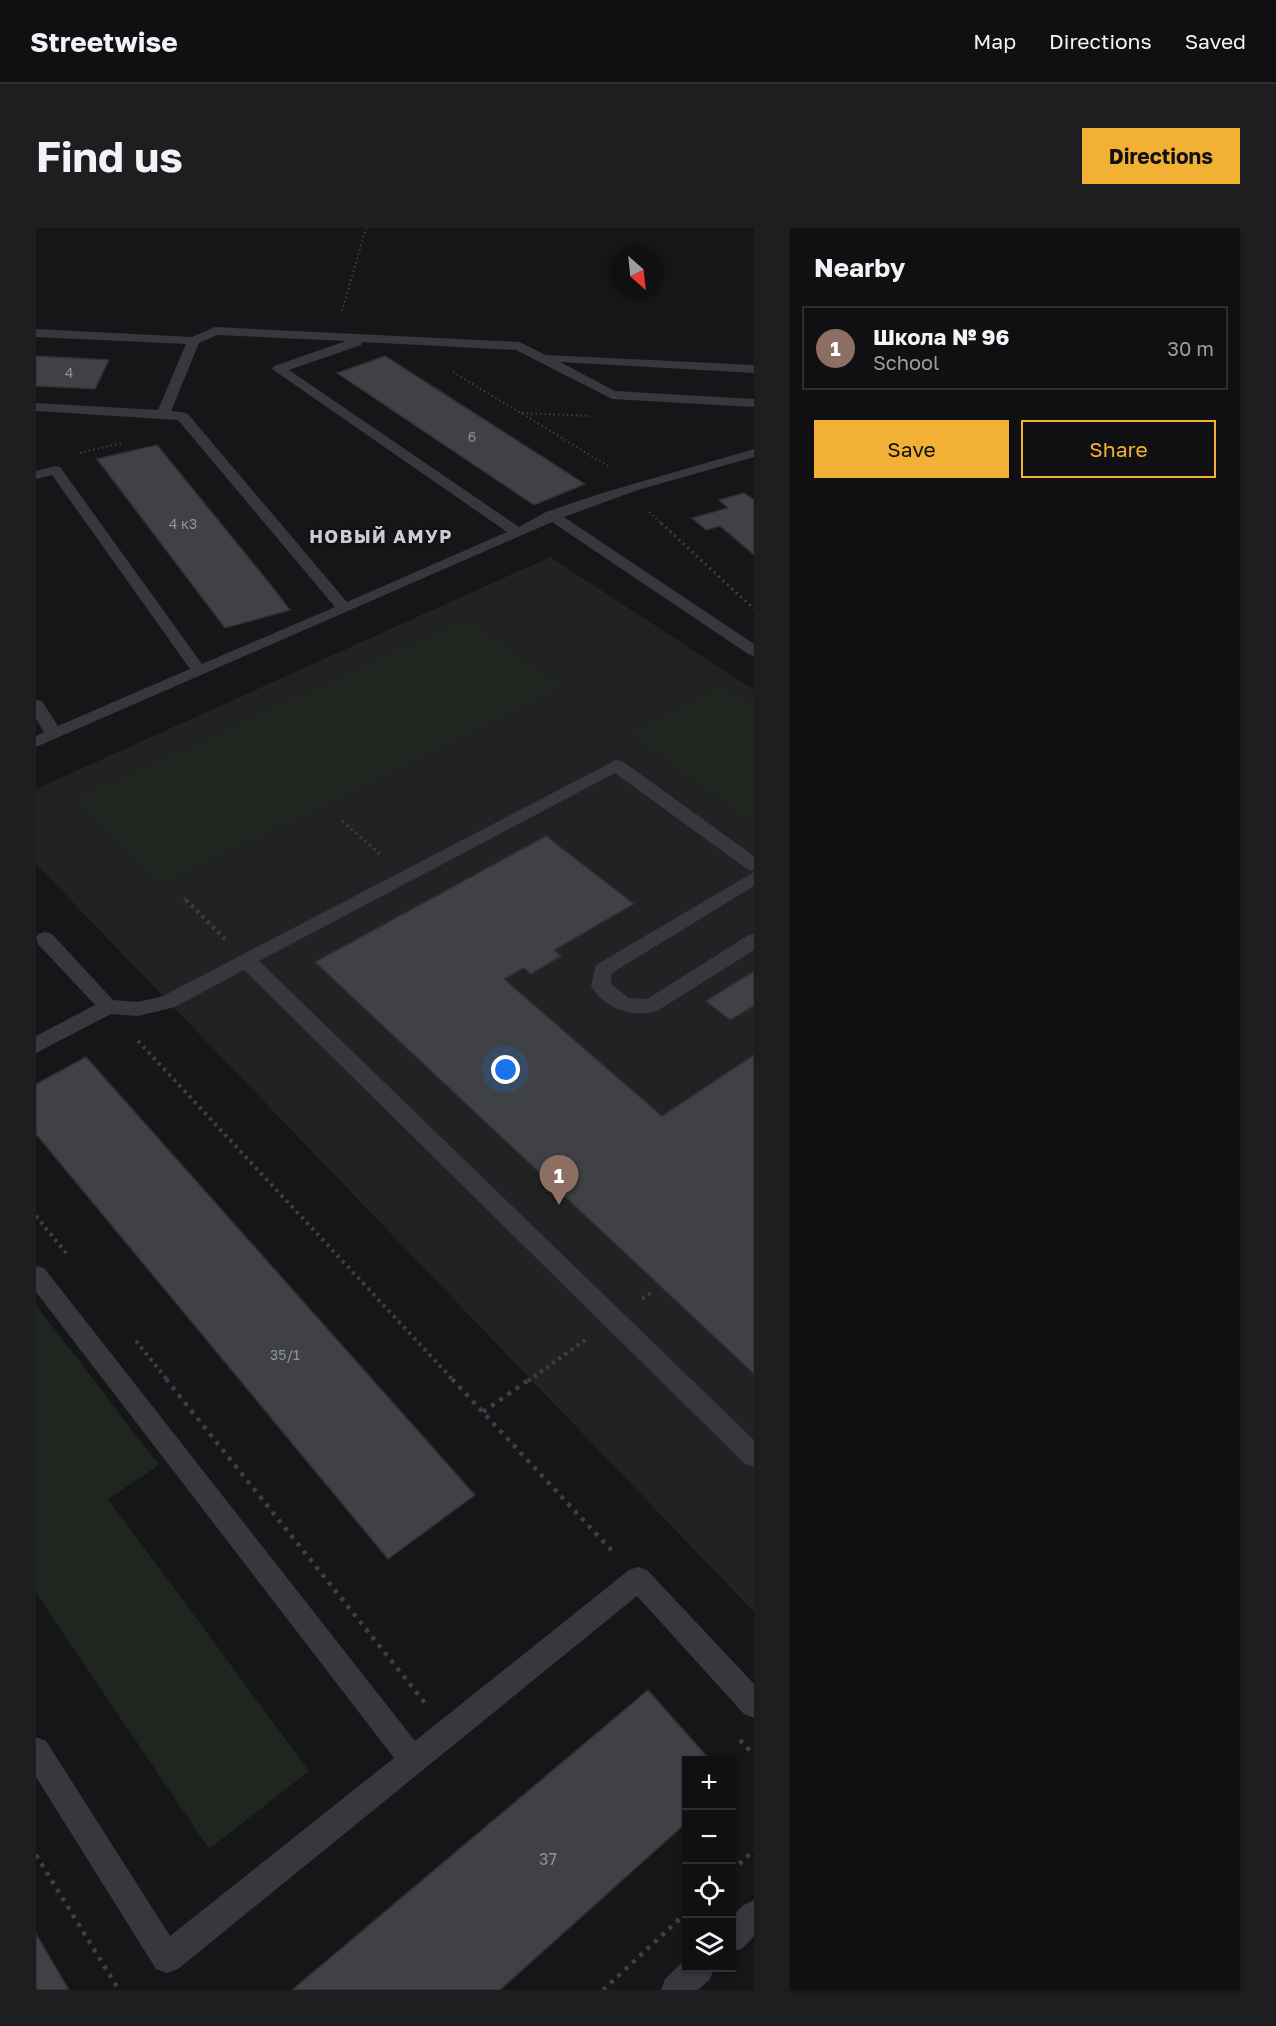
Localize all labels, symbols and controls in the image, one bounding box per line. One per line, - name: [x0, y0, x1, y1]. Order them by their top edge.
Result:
- text: Streetwise: [30, 25, 178, 58]
- text: Map: [973, 28, 1016, 54]
- text: Directions: [1049, 28, 1152, 54]
- text: Saved: [1185, 28, 1246, 54]
- button: Directions: [1082, 128, 1240, 184]
- text: Find us: [36, 131, 183, 181]
- north arrow: [610, 246, 664, 300]
- text: Nearby: [814, 252, 905, 283]
- text: Школа № 96: [873, 323, 1010, 350]
- text: 1: [830, 336, 841, 360]
- text: 30 m: [1167, 336, 1214, 360]
- text: School: [873, 350, 939, 374]
- house number: 4: [65, 364, 73, 381]
- button: Save: [814, 420, 1009, 478]
- button: Share: [1021, 420, 1216, 478]
- house number: 6: [468, 428, 476, 445]
- house number: 4 к3: [169, 515, 197, 532]
- district label: НОВЫЙ АМУР: [309, 525, 453, 547]
- your location: [491, 1055, 520, 1084]
- pin: 1: [540, 1156, 578, 1205]
- house number: 35/1: [270, 1346, 300, 1363]
- map controls: [682, 1756, 736, 1972]
- button: +: [682, 1756, 736, 1810]
- button: −: [682, 1810, 736, 1864]
- house number: 37: [539, 1849, 557, 1869]
- button: locate: [682, 1864, 736, 1918]
- button: layers: [682, 1918, 736, 1972]

